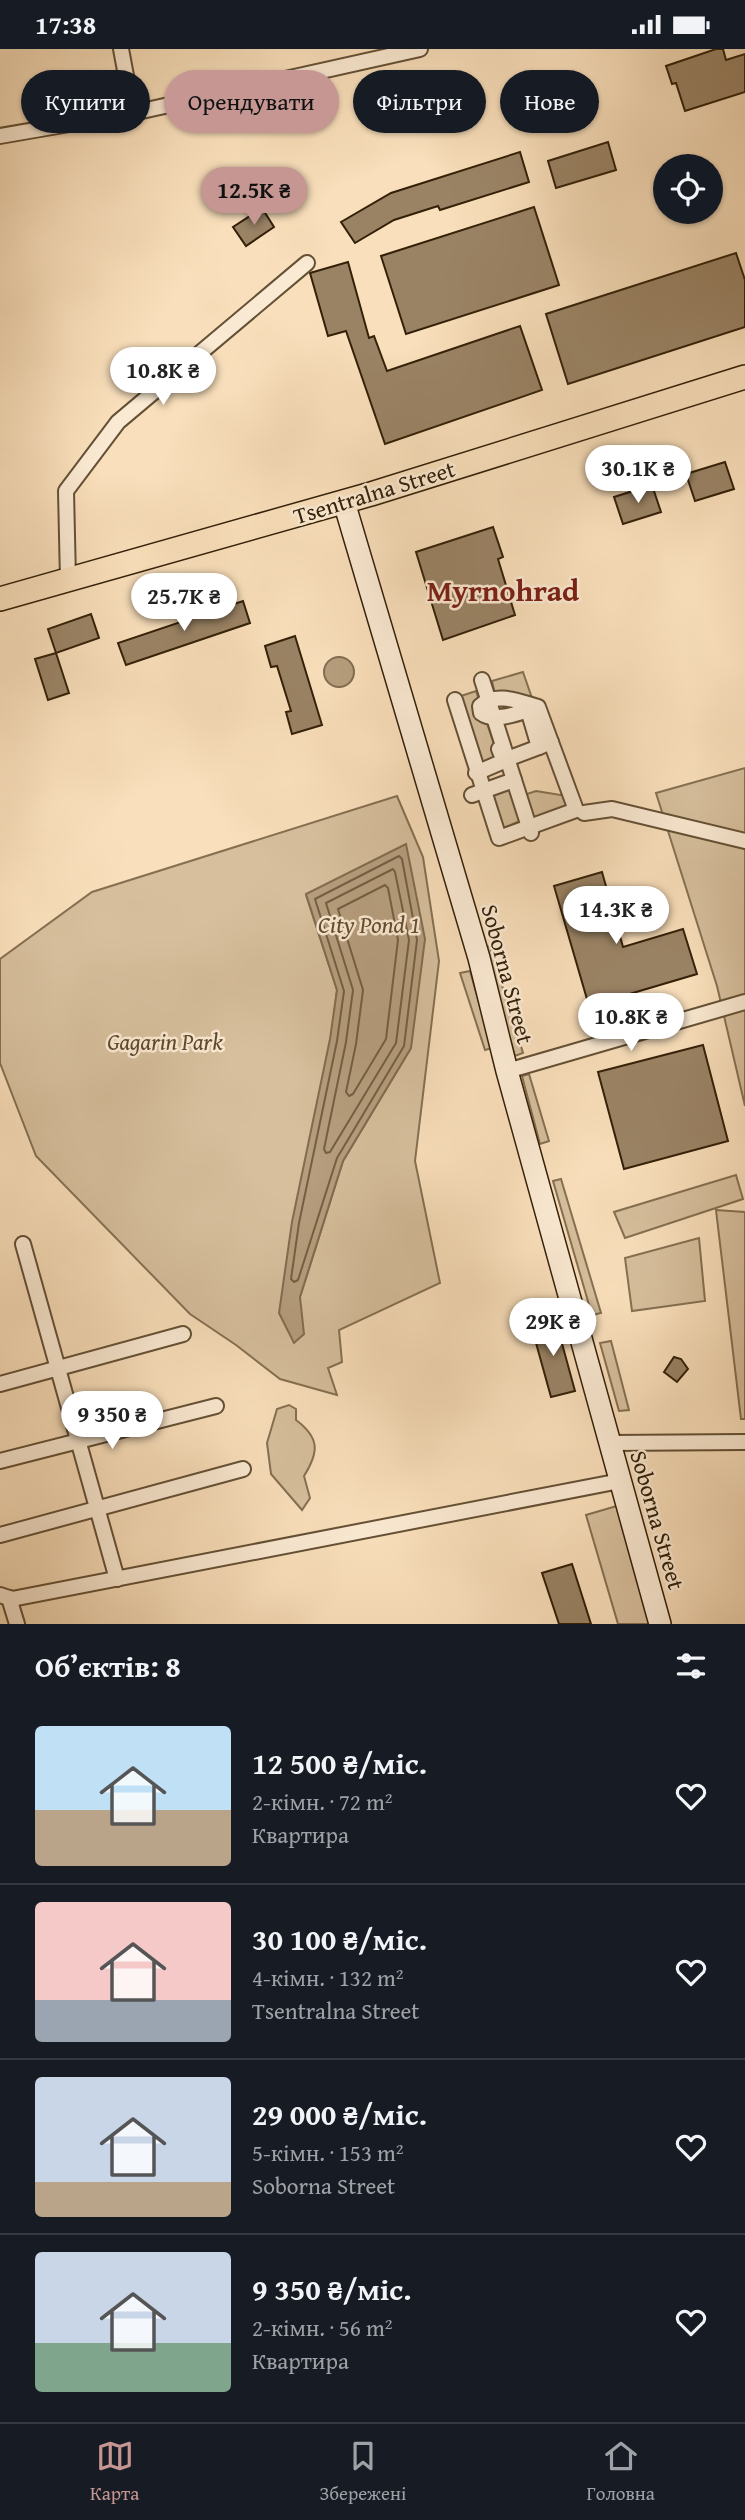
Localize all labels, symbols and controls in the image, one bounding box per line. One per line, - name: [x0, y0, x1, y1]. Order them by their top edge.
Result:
- text: 17:38: [35, 5, 96, 44]
- chip: Купити: [21, 70, 150, 133]
- chip: Орендувати: [164, 70, 339, 133]
- chip: Фільтри: [353, 70, 486, 133]
- chip: Нове: [500, 70, 599, 133]
- map controls: [653, 154, 723, 224]
- button: locate: [653, 154, 723, 224]
- pin: 12.5K ₴: [189, 167, 319, 227]
- text: 12.5K ₴: [217, 173, 291, 206]
- pin: 10.8K ₴: [98, 347, 228, 407]
- text: 10.8K ₴: [126, 353, 200, 386]
- pin: 30.1K ₴: [573, 445, 703, 505]
- text: 30.1K ₴: [601, 451, 675, 484]
- street label: Tsentralna Street: [289, 452, 459, 532]
- district label: Myrnohrad: [427, 568, 580, 612]
- pin: 25.7K ₴: [119, 573, 249, 633]
- text: 25.7K ₴: [147, 579, 221, 612]
- pin: 14.3K ₴: [551, 887, 681, 946]
- text: 14.3K ₴: [579, 892, 653, 925]
- street label: Soborna Street: [474, 901, 542, 1047]
- water label: City Pond 1: [318, 907, 420, 942]
- pin: 10.8K ₴: [566, 993, 696, 1053]
- text: 10.8K ₴: [594, 999, 668, 1032]
- park label: Gagarin Park: [107, 1025, 223, 1058]
- pin: 29K ₴: [504, 1299, 602, 1358]
- text: 29K ₴: [525, 1304, 581, 1337]
- pin: 9 350 ₴: [47, 1391, 177, 1451]
- text: 9 350 ₴: [77, 1397, 147, 1430]
- street label: Soborna Street: [622, 1447, 694, 1593]
- text: Об’єктів: 8: [35, 1644, 181, 1688]
- icon: filters: [672, 1647, 710, 1685]
- text: 12 500 ₴/міс.: [252, 1741, 427, 1785]
- icon: home: [91, 1754, 175, 1838]
- icon: heart: [672, 1777, 710, 1815]
- text: 2-кімн. · 72 m²: [252, 1785, 393, 1818]
- text: Квартира: [252, 1818, 349, 1851]
- text: 30 100 ₴/міс.: [252, 1917, 427, 1961]
- icon: home: [91, 1930, 175, 2014]
- icon: heart: [672, 1953, 710, 1991]
- text: 4-кімн. · 132 m²: [252, 1961, 404, 1994]
- text: Tsentralna Street: [252, 1994, 419, 2027]
- text: 29 000 ₴/міс.: [252, 2092, 427, 2136]
- icon: home: [91, 2105, 175, 2189]
- icon: heart: [672, 2128, 710, 2166]
- text: 5-кімн. · 153 m²: [252, 2136, 404, 2169]
- text: Soborna Street: [252, 2169, 395, 2202]
- text: 9 350 ₴/міс.: [252, 2267, 412, 2311]
- icon: home: [91, 2280, 175, 2364]
- icon: heart: [672, 2303, 710, 2341]
- text: 2-кімн. · 56 m²: [252, 2311, 393, 2344]
- text: Квартира: [252, 2344, 349, 2377]
- tab: Карта: [90, 2437, 139, 2507]
- tab: Збережені: [319, 2437, 406, 2507]
- tab: Головна: [587, 2437, 655, 2507]

